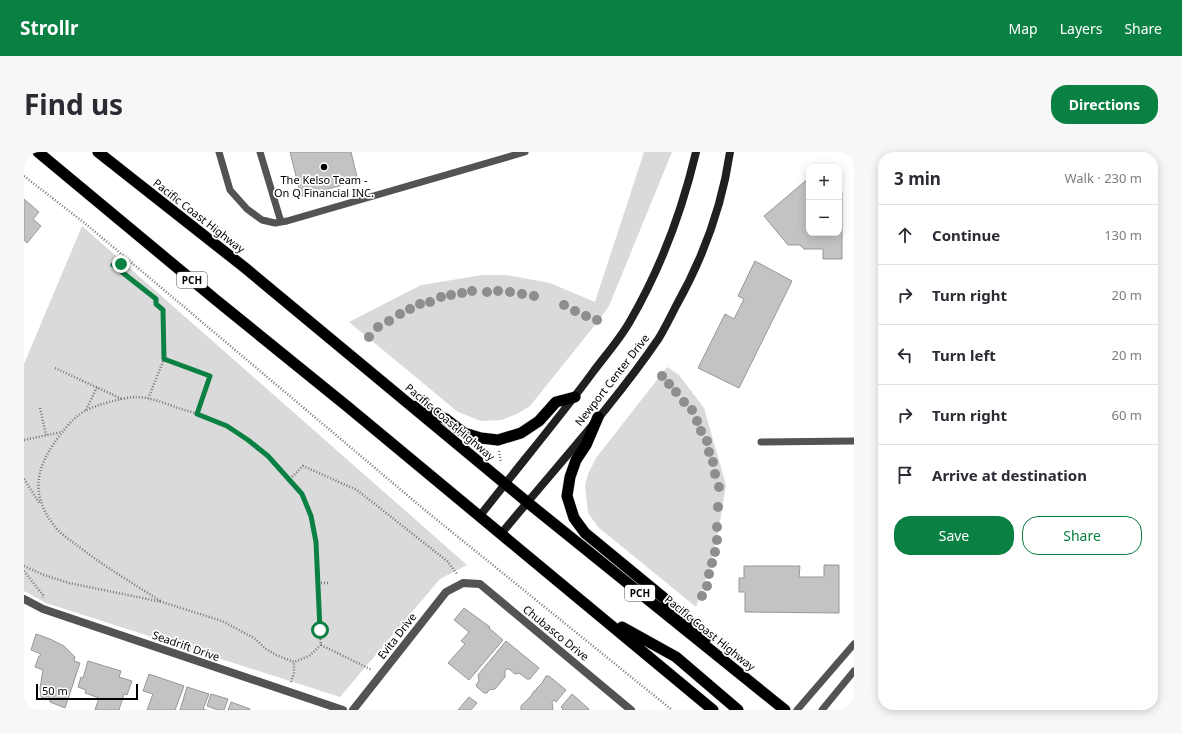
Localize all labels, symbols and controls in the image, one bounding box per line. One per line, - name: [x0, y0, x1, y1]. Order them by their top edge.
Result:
- text: Strollr: [20, 15, 79, 41]
- text: Map: [1009, 19, 1038, 38]
- text: Layers: [1060, 19, 1102, 38]
- text: Share: [1124, 19, 1162, 38]
- text: Find us: [24, 85, 123, 123]
- button: Directions: [1051, 85, 1158, 124]
- marker: The Kelso Team - On Q Financial INC.: [319, 162, 329, 172]
- map controls: [806, 164, 842, 236]
- button: +: [806, 164, 842, 200]
- text: 3 min: [894, 167, 941, 190]
- text: Walk · 230 m: [1064, 169, 1142, 187]
- place label: The Kelso Team - On Q Financial INC.: [274, 172, 374, 200]
- street label: Pacific Coast Highway: [150, 175, 249, 256]
- button: −: [806, 200, 842, 236]
- icon: ahead: [894, 224, 916, 246]
- text: Continue: [932, 225, 1000, 245]
- text: 130 m: [1104, 226, 1142, 244]
- route end: [112, 255, 130, 273]
- road number: PCH: [177, 272, 207, 288]
- icon: right: [894, 284, 916, 306]
- text: Turn right: [932, 285, 1007, 305]
- text: 20 m: [1112, 286, 1142, 304]
- street label: Newport Center Drive: [571, 331, 652, 429]
- icon: left: [894, 344, 916, 366]
- text: Turn left: [932, 345, 996, 365]
- text: 20 m: [1112, 346, 1142, 364]
- street label: Pacific Coast Highway: [402, 380, 499, 464]
- icon: right: [894, 404, 916, 426]
- text: Turn right: [932, 405, 1007, 425]
- text: 60 m: [1112, 406, 1142, 424]
- icon: arrive: [894, 464, 916, 486]
- text: Arrive at destination: [932, 465, 1087, 485]
- button: Save: [894, 516, 1014, 555]
- button: Share: [1022, 516, 1142, 555]
- road number: PCH: [625, 585, 655, 601]
- street label: Pacific Coast Highway: [662, 591, 759, 674]
- street label: Chubasco Drive: [520, 601, 592, 664]
- street label: Evita Drive: [374, 610, 419, 662]
- route start: [311, 621, 329, 639]
- street label: Seadrift Drive: [150, 627, 222, 664]
- scale bar: [36, 682, 138, 701]
- text: 50 m: [42, 683, 68, 698]

